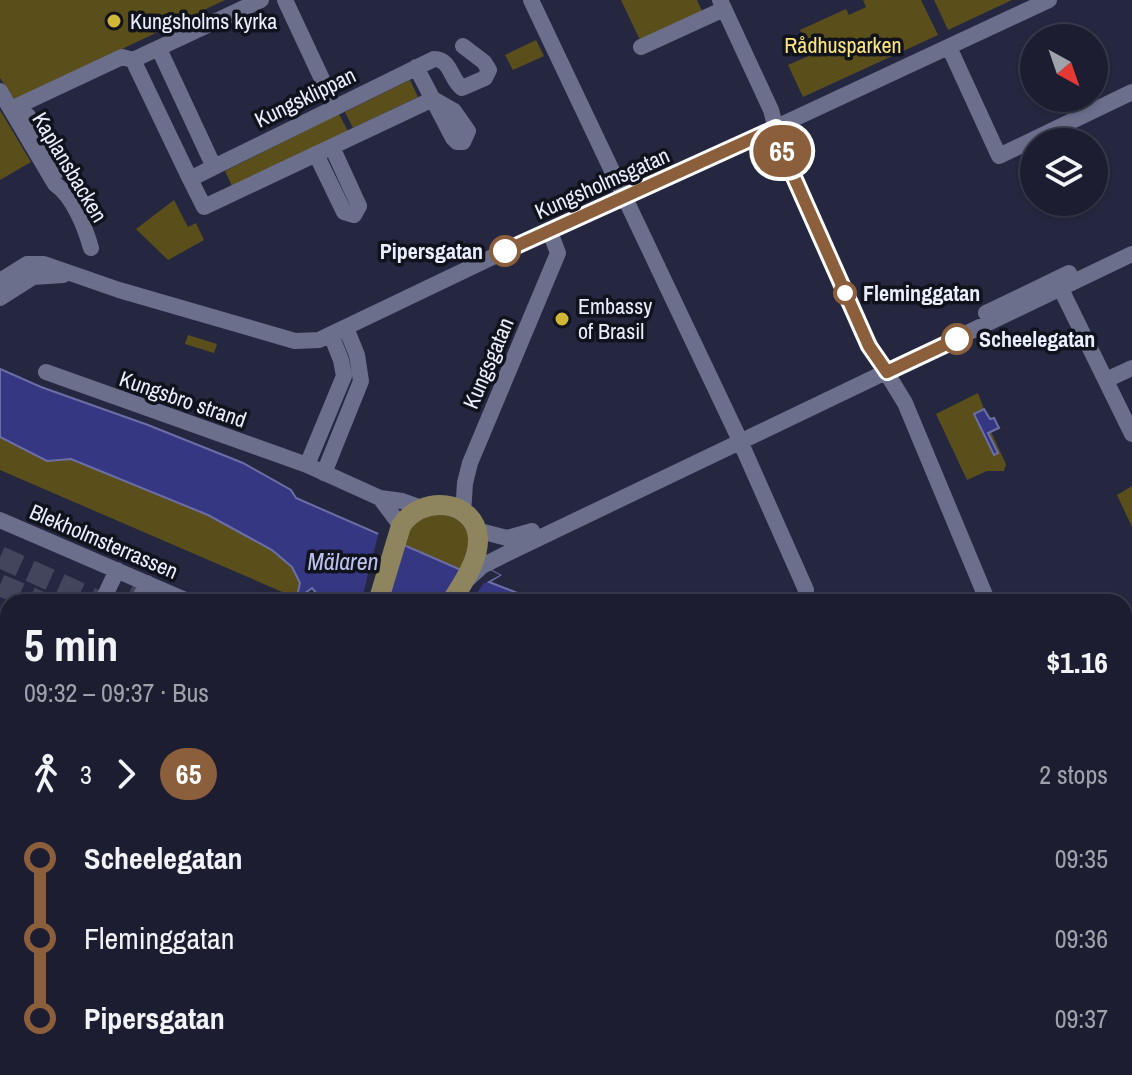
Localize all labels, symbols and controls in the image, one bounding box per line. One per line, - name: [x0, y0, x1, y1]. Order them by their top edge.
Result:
- place label: Kungsholms kyrka: [130, 6, 277, 36]
- marker: Kungsholms kyrka: [105, 12, 123, 30]
- north arrow: [1020, 24, 1108, 112]
- map controls: [1020, 24, 1108, 216]
- park label: Rådhusparken: [784, 30, 902, 60]
- street label: Kungsklippan: [249, 60, 361, 134]
- street label: Kaplansbacken: [25, 106, 115, 228]
- line badge: 65: [746, 125, 818, 177]
- button: layers: [1020, 128, 1108, 216]
- text: 65: [769, 132, 795, 170]
- street label: Kungsholmsgatan: [530, 140, 674, 226]
- place label: Pipersgatan: [380, 236, 483, 266]
- marker: Pipersgatan: [490, 236, 520, 266]
- place label: Fleminggatan: [863, 278, 980, 308]
- marker: Fleminggatan: [834, 282, 856, 304]
- place label: Embassy of Brasil: [578, 291, 652, 346]
- marker: Embassy of Brasil: [553, 310, 571, 328]
- street label: Kungsgatan: [455, 313, 521, 413]
- marker: Scheelegatan: [942, 324, 972, 354]
- place label: Scheelegatan: [979, 324, 1095, 354]
- street label: Kungsbro strand: [116, 363, 250, 435]
- street label: Blekholmsterrassen: [25, 496, 183, 586]
- water label: Mälaren: [307, 545, 379, 577]
- text: 5 min: [24, 615, 118, 675]
- text: $1.16: [1046, 642, 1108, 682]
- text: 09:32 – 09:37 · Bus: [24, 675, 209, 710]
- icon: walk: [24, 752, 68, 796]
- icon: forward: [104, 752, 148, 796]
- text: 65: [176, 755, 201, 793]
- text: 3: [80, 757, 92, 792]
- text: 2 stops: [1039, 757, 1108, 792]
- text: Scheelegatan: [84, 838, 243, 878]
- text: 09:35: [1055, 841, 1108, 876]
- text: Fleminggatan: [84, 918, 234, 958]
- text: 09:36: [1055, 921, 1108, 956]
- text: Pipersgatan: [84, 998, 225, 1038]
- text: 09:37: [1055, 1001, 1108, 1036]

